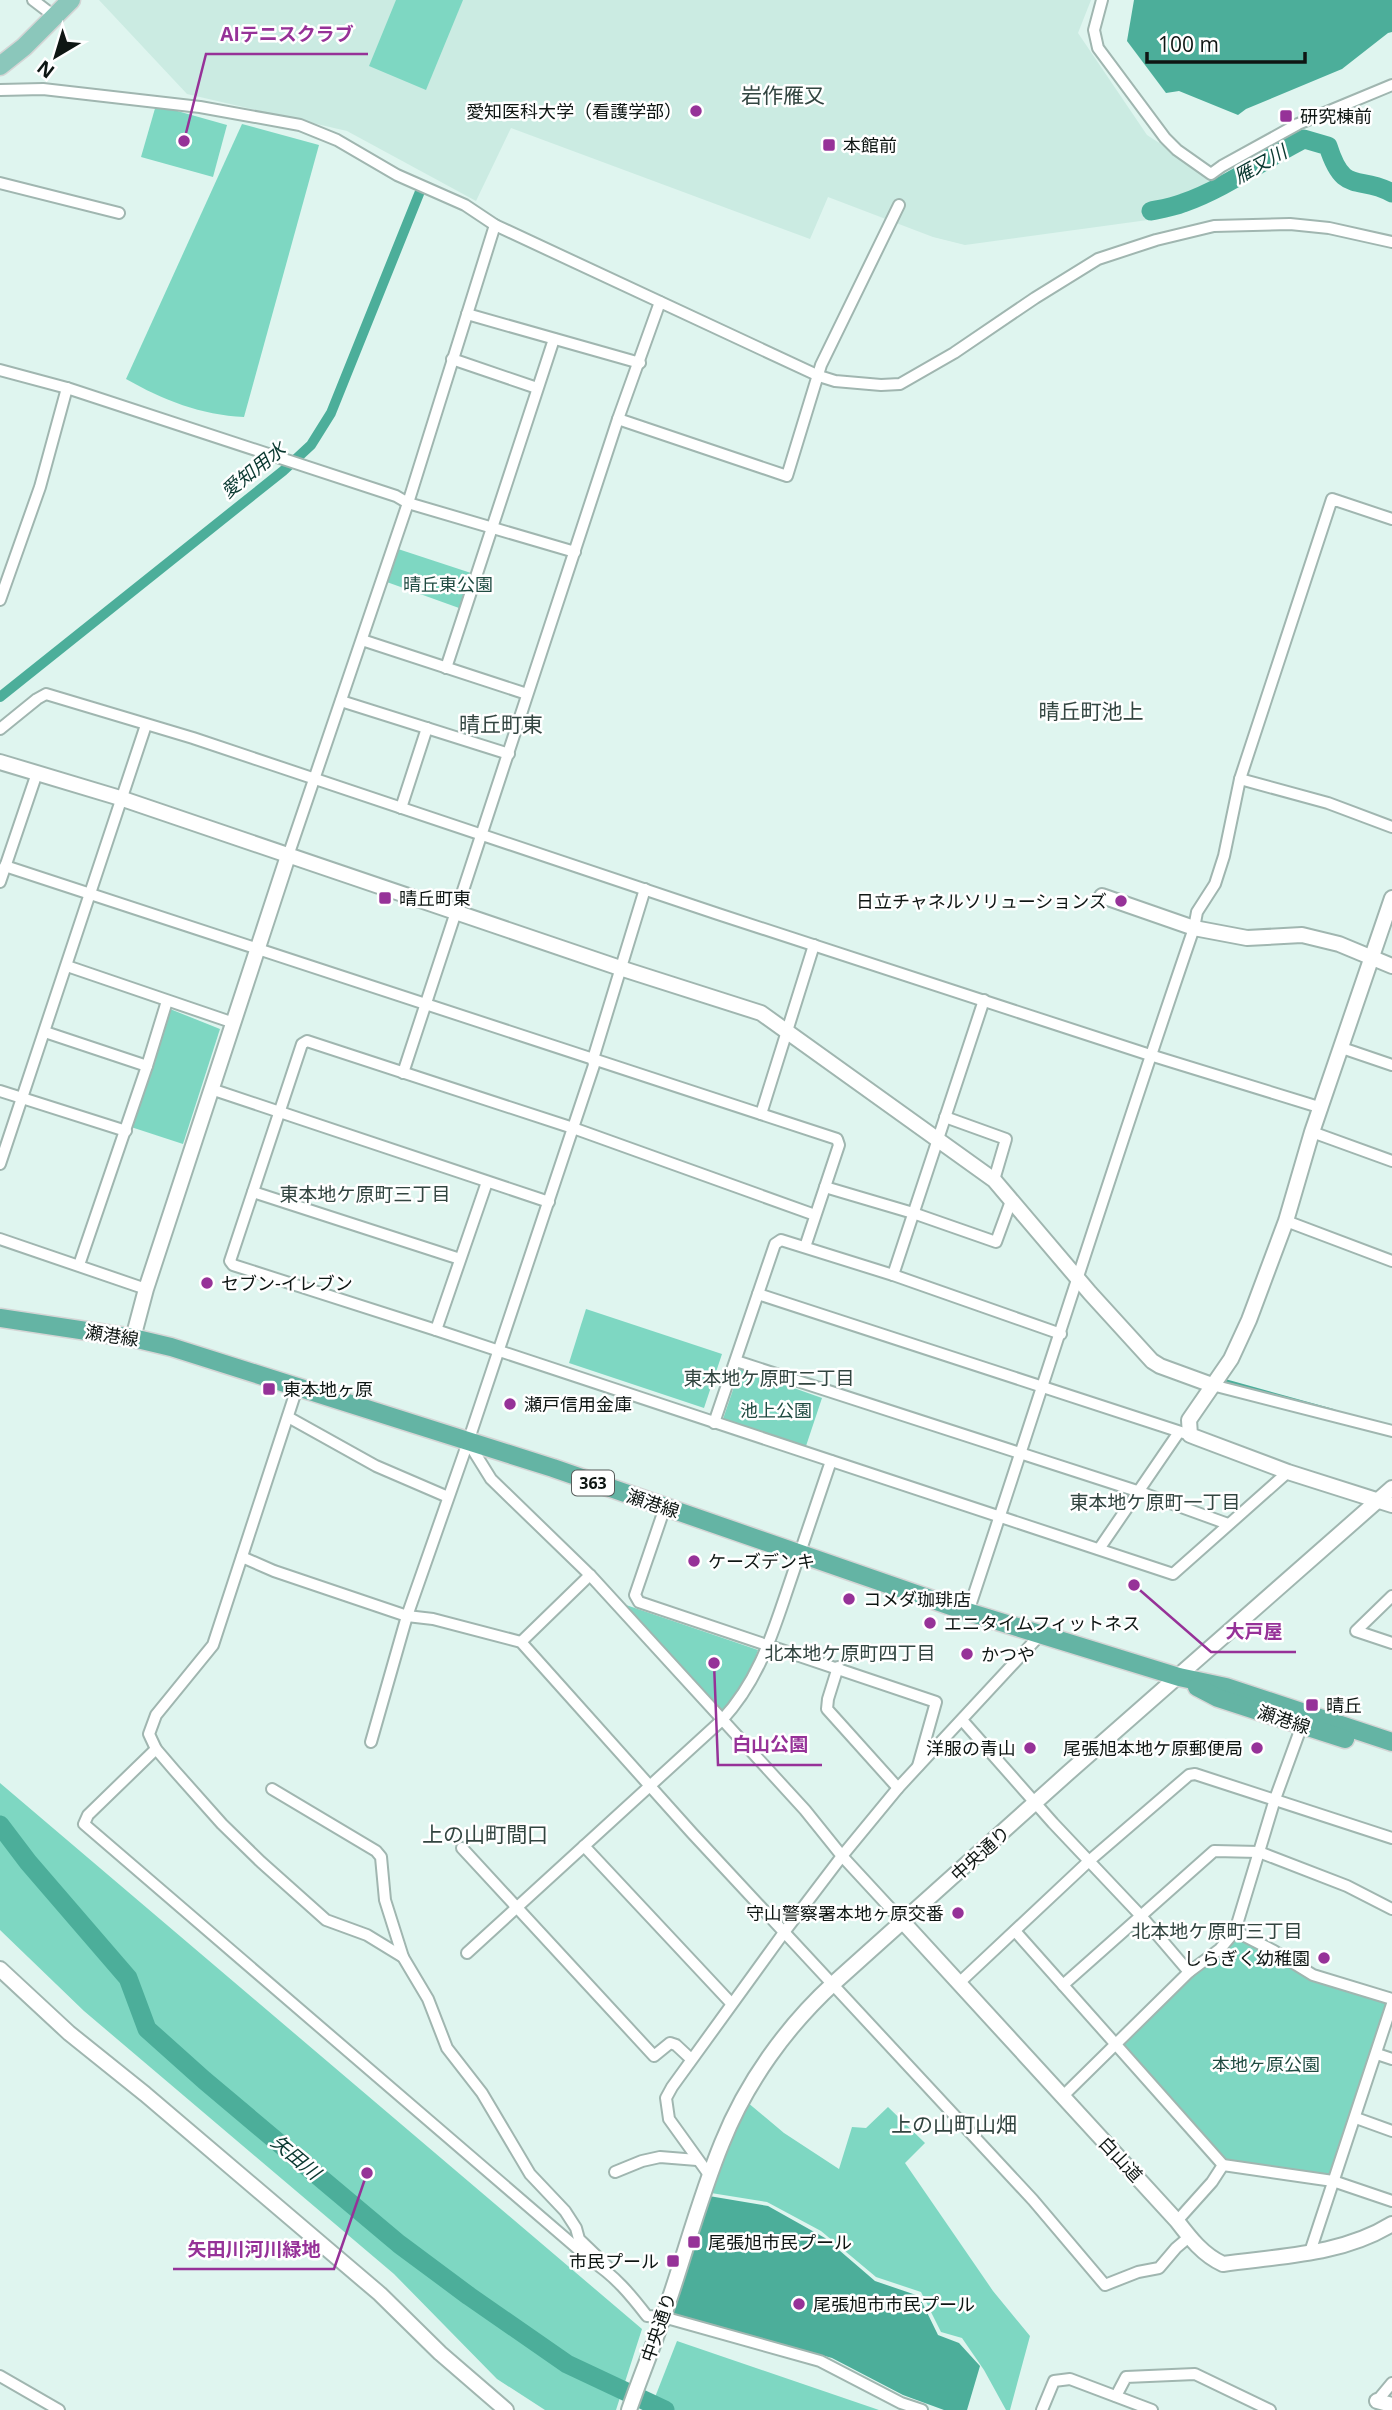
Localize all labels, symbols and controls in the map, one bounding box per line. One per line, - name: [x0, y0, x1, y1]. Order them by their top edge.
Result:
- callout: AIテニスクラブ: [206, 14, 368, 54]
- north arrow: [21, 21, 91, 91]
- text: AIテニスクラブ: [220, 21, 354, 47]
- scale bar: [1147, 21, 1304, 65]
- text: 100 m: [1158, 30, 1219, 58]
- text: N: [31, 54, 60, 84]
- district label: 岩作雁又: [741, 81, 825, 109]
- place label: 愛知医科大学（看護学部）: [466, 99, 682, 123]
- marker: 愛知医科大学（看護学部）: [688, 103, 704, 119]
- place label: 研究棟前: [1300, 104, 1372, 128]
- marker: 研究棟前: [1278, 108, 1294, 124]
- place label: 本館前: [843, 133, 897, 157]
- marker: 本館前: [821, 137, 837, 153]
- water label: 雁又川: [1229, 138, 1293, 189]
- water label: 愛知用水: [215, 435, 292, 504]
- park label: 晴丘東公園: [403, 572, 493, 596]
- district label: 晴丘町池上: [1039, 697, 1144, 725]
- district label: 晴丘町東: [459, 710, 543, 738]
- place label: 晴丘町東: [399, 886, 471, 910]
- place label: 日立チャネルソリューションズ: [856, 889, 1107, 913]
- marker: 晴丘町東: [377, 890, 393, 906]
- marker: 日立チャネルソリューションズ: [1113, 893, 1129, 909]
- district label: 東本地ケ原町三丁目: [279, 1181, 451, 1207]
- place label: セブン-イレブン: [221, 1271, 353, 1295]
- marker: セブン-イレブン: [199, 1275, 215, 1291]
- street label: 瀬港線: [83, 1319, 141, 1351]
- district label: 東本地ケ原町二丁目: [683, 1365, 855, 1391]
- place label: 東本地ヶ原: [283, 1377, 373, 1401]
- marker: 東本地ヶ原: [261, 1381, 277, 1397]
- place label: 瀬戸信用金庫: [524, 1392, 632, 1416]
- marker: 瀬戸信用金庫: [502, 1396, 518, 1412]
- park label: 池上公園: [740, 1398, 812, 1422]
- road number: 363: [572, 1470, 614, 1496]
- street label: 瀬港線: [624, 1483, 682, 1523]
- district label: 東本地ケ原町一丁目: [1069, 1489, 1241, 1515]
- place label: ケーズデンキ: [708, 1549, 815, 1573]
- marker: ケーズデンキ: [686, 1553, 702, 1569]
- place label: コメダ珈琲店: [863, 1587, 971, 1611]
- marker: コメダ珈琲店: [841, 1591, 857, 1607]
- place label: エニタイムフィットネス: [944, 1611, 1140, 1635]
- callout: 大戸屋: [1211, 1612, 1296, 1652]
- marker: エニタイムフィットネス: [922, 1615, 938, 1631]
- text: 大戸屋: [1225, 1618, 1283, 1644]
- district label: 北本地ケ原町四丁目: [764, 1640, 936, 1666]
- place label: かつや: [981, 1642, 1035, 1666]
- marker: かつや: [959, 1646, 975, 1662]
- place label: 晴丘: [1326, 1693, 1362, 1717]
- marker: 晴丘: [1304, 1697, 1320, 1713]
- street label: 瀬港線: [1255, 1699, 1313, 1739]
- callout: 白山公園: [718, 1725, 822, 1765]
- text: 白山公園: [732, 1731, 808, 1757]
- place label: 洋服の青山: [926, 1736, 1016, 1760]
- place label: 尾張旭本地ケ原郵便局: [1063, 1736, 1243, 1760]
- marker: 洋服の青山: [1022, 1740, 1038, 1756]
- marker: 尾張旭本地ケ原郵便局: [1249, 1740, 1265, 1756]
- district label: 上の山町間口: [422, 1820, 548, 1848]
- street label: 中央通り: [945, 1820, 1015, 1886]
- place label: 守山警察署本地ヶ原交番: [746, 1901, 944, 1925]
- marker: 守山警察署本地ヶ原交番: [950, 1905, 966, 1921]
- district label: 北本地ケ原町三丁目: [1131, 1918, 1303, 1944]
- place label: しらぎく幼稚園: [1184, 1946, 1310, 1970]
- marker: しらぎく幼稚園: [1316, 1950, 1332, 1966]
- park label: 本地ヶ原公園: [1212, 2052, 1320, 2076]
- district label: 上の山町山畑: [891, 2110, 1017, 2138]
- water label: 矢田川: [266, 2129, 328, 2187]
- street label: 白山道: [1094, 2131, 1148, 2187]
- callout: 矢田川河川緑地: [173, 2229, 334, 2269]
- place label: 尾張旭市民プール: [708, 2230, 852, 2254]
- marker: 尾張旭市民プール: [686, 2234, 702, 2250]
- text: 矢田川河川緑地: [187, 2236, 321, 2262]
- place label: 市民プール: [569, 2249, 659, 2273]
- marker: 市民プール: [665, 2253, 681, 2269]
- street label: 中央通り: [635, 2289, 681, 2365]
- place label: 尾張旭市市民プール: [813, 2292, 975, 2316]
- marker: 尾張旭市市民プール: [791, 2296, 807, 2312]

